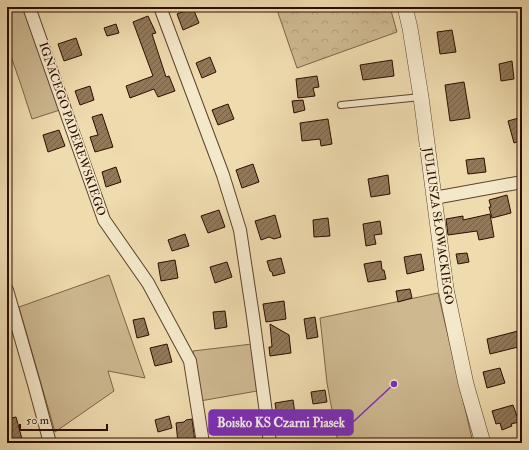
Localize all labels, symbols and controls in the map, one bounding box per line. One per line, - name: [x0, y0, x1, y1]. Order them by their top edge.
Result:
- street label: IGNACEGO PADEREWSKIEGO: [35, 40, 109, 218]
- street label: JULIUSZA SŁOWACKIEGO: [419, 145, 457, 306]
- scale bar: [20, 406, 107, 432]
- callout: Boisko KS Czarni Piasek: [209, 410, 353, 435]
- text: 50 m: [26, 413, 50, 428]
- text: Boisko KS Czarni Piasek: [217, 415, 346, 431]

